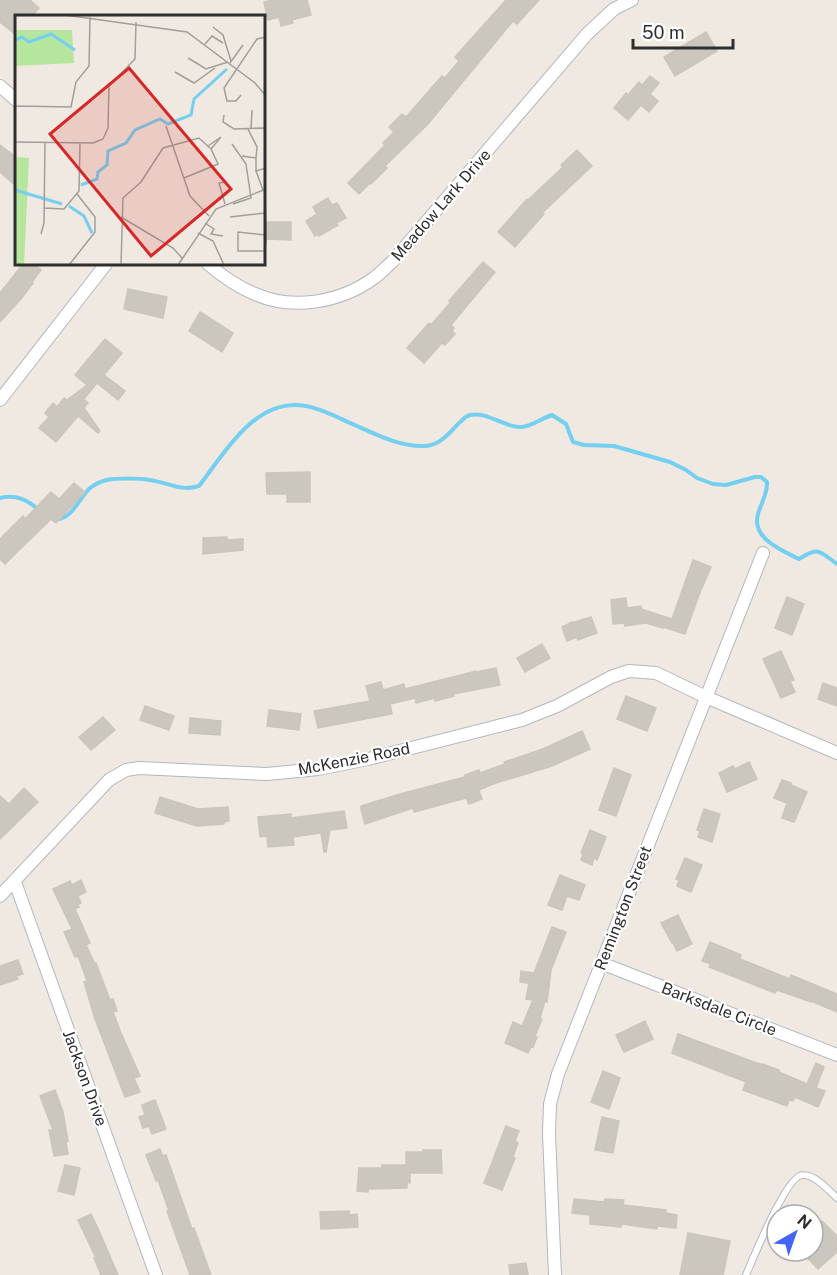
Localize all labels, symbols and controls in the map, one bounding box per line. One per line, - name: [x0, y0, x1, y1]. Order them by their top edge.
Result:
- scale bar: [633, 12, 734, 50]
- inset map: [15, 15, 266, 266]
- text: 50 m: [642, 22, 685, 43]
- street label: Meadow Lark Drive: [387, 145, 495, 265]
- street label: McKenzie Road: [296, 739, 412, 779]
- street label: Remington Street: [591, 843, 655, 973]
- street label: Barksdale Circle: [659, 978, 779, 1040]
- street label: Jackson Drive: [59, 1027, 111, 1129]
- north arrow: [765, 1203, 825, 1263]
- text: N: [793, 1211, 815, 1233]

